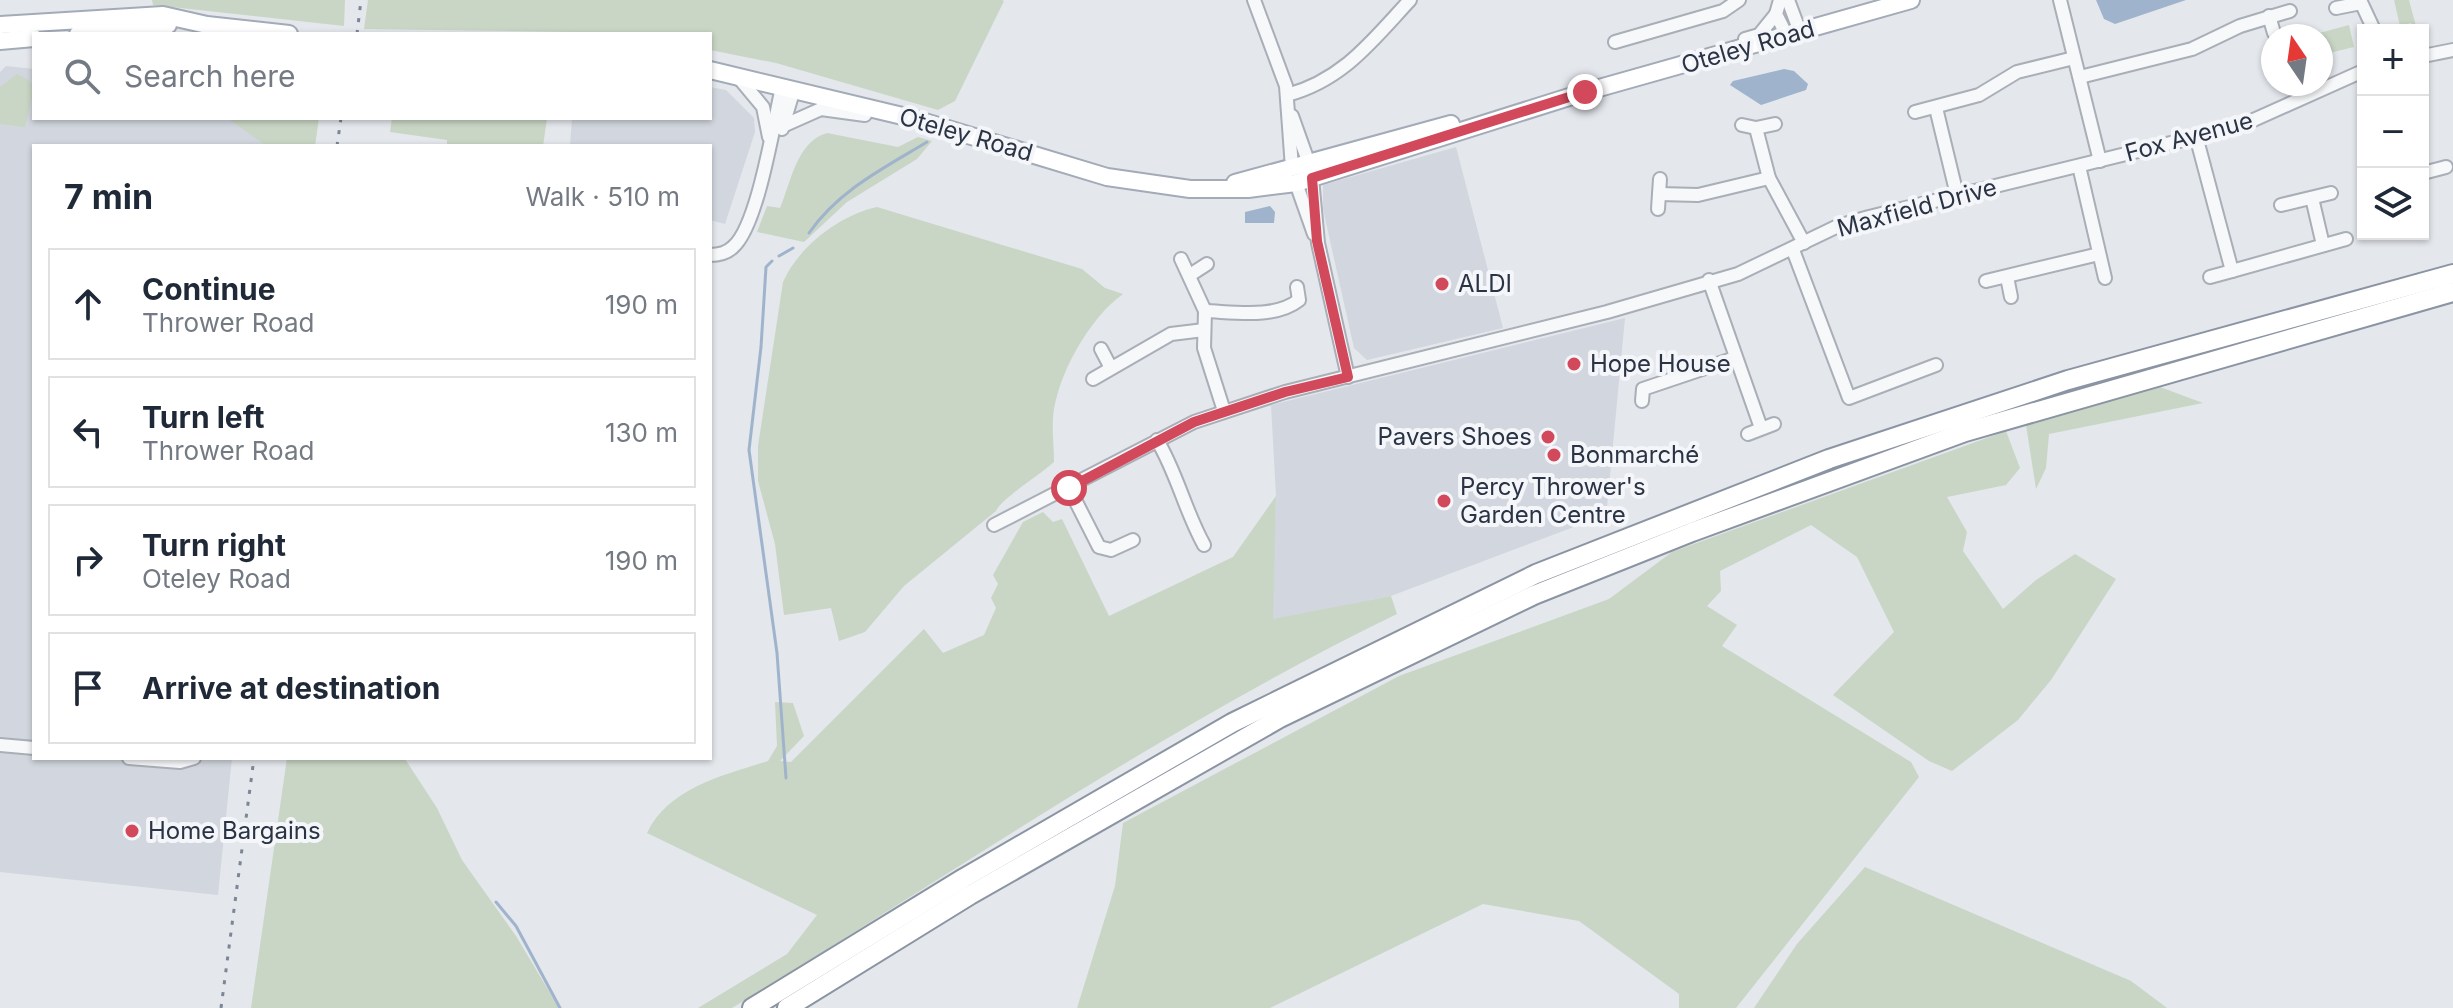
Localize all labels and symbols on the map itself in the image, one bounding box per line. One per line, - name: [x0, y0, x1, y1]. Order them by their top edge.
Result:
- street label: Oteley Road: [1678, 14, 1818, 79]
- north arrow: [2261, 24, 2333, 96]
- route end: [1567, 74, 1603, 110]
- street label: Oteley Road: [896, 102, 1036, 167]
- street label: Fox Avenue: [2122, 106, 2256, 168]
- street label: Maxfield Drive: [1834, 172, 2000, 243]
- place label: ALDI: [1458, 269, 1512, 298]
- marker: ALDI: [1433, 275, 1451, 293]
- place label: Hope House: [1590, 349, 1731, 378]
- marker: Hope House: [1565, 355, 1583, 373]
- place label: Pavers Shoes: [1377, 422, 1532, 451]
- marker: Pavers Shoes: [1539, 428, 1557, 446]
- place label: Bonmarché: [1570, 440, 1699, 469]
- marker: Bonmarché: [1545, 446, 1563, 464]
- route start: [1051, 470, 1087, 506]
- place label: Percy Thrower's Garden Centre: [1460, 472, 1646, 529]
- marker: Percy Thrower's Garden Centre: [1435, 492, 1453, 510]
- place label: Home Bargains: [148, 816, 321, 845]
- marker: Home Bargains: [123, 822, 141, 840]

